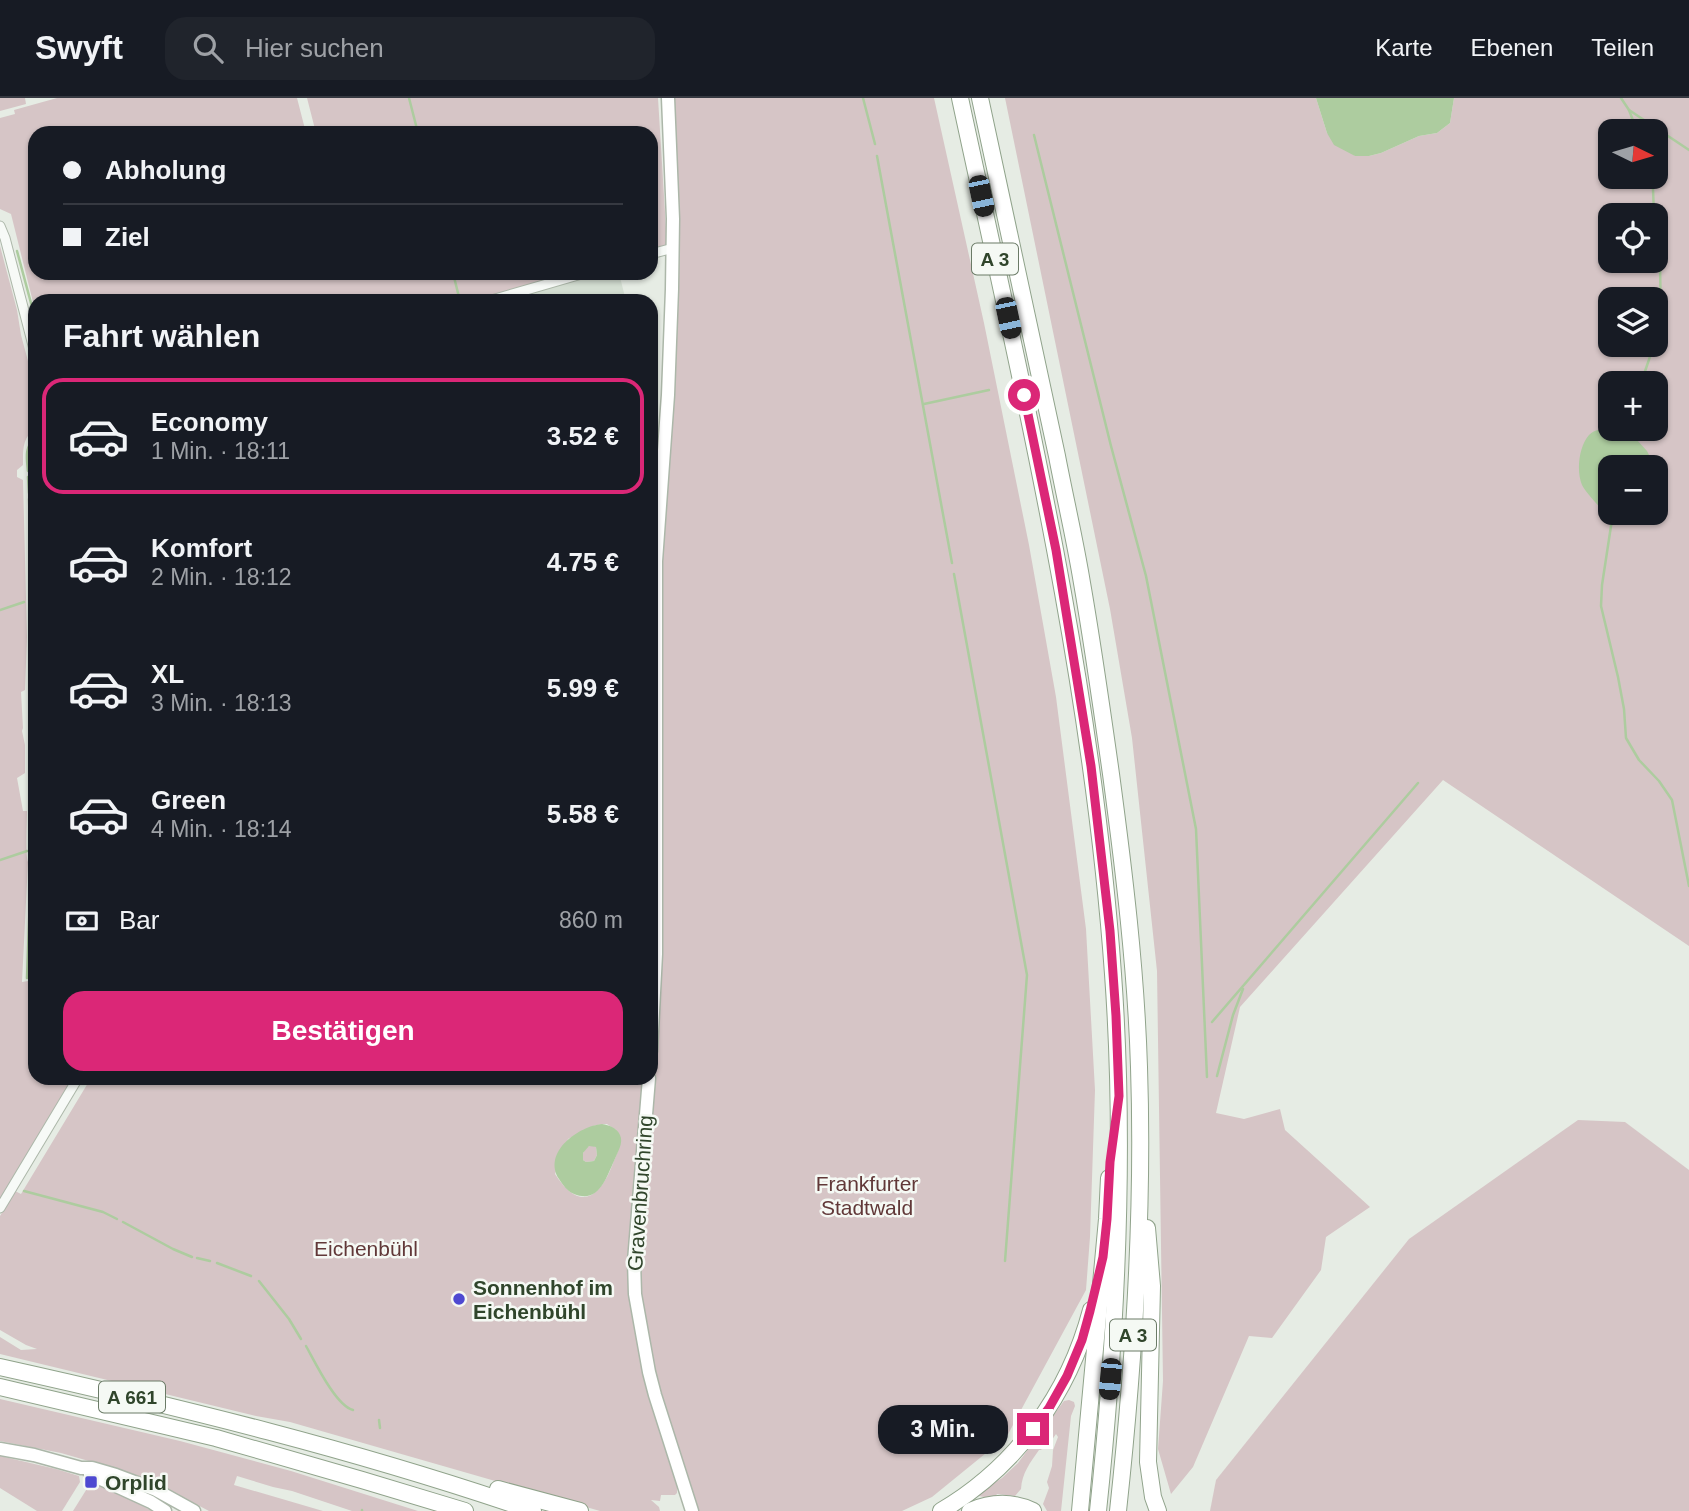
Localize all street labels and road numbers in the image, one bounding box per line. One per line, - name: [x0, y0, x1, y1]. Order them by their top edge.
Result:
- road number: A 3: [972, 244, 1018, 274]
- street label: Gravenbruchring: [623, 1114, 657, 1272]
- road number: A 3: [1110, 1320, 1156, 1350]
- road number: A 661: [99, 1382, 165, 1413]

